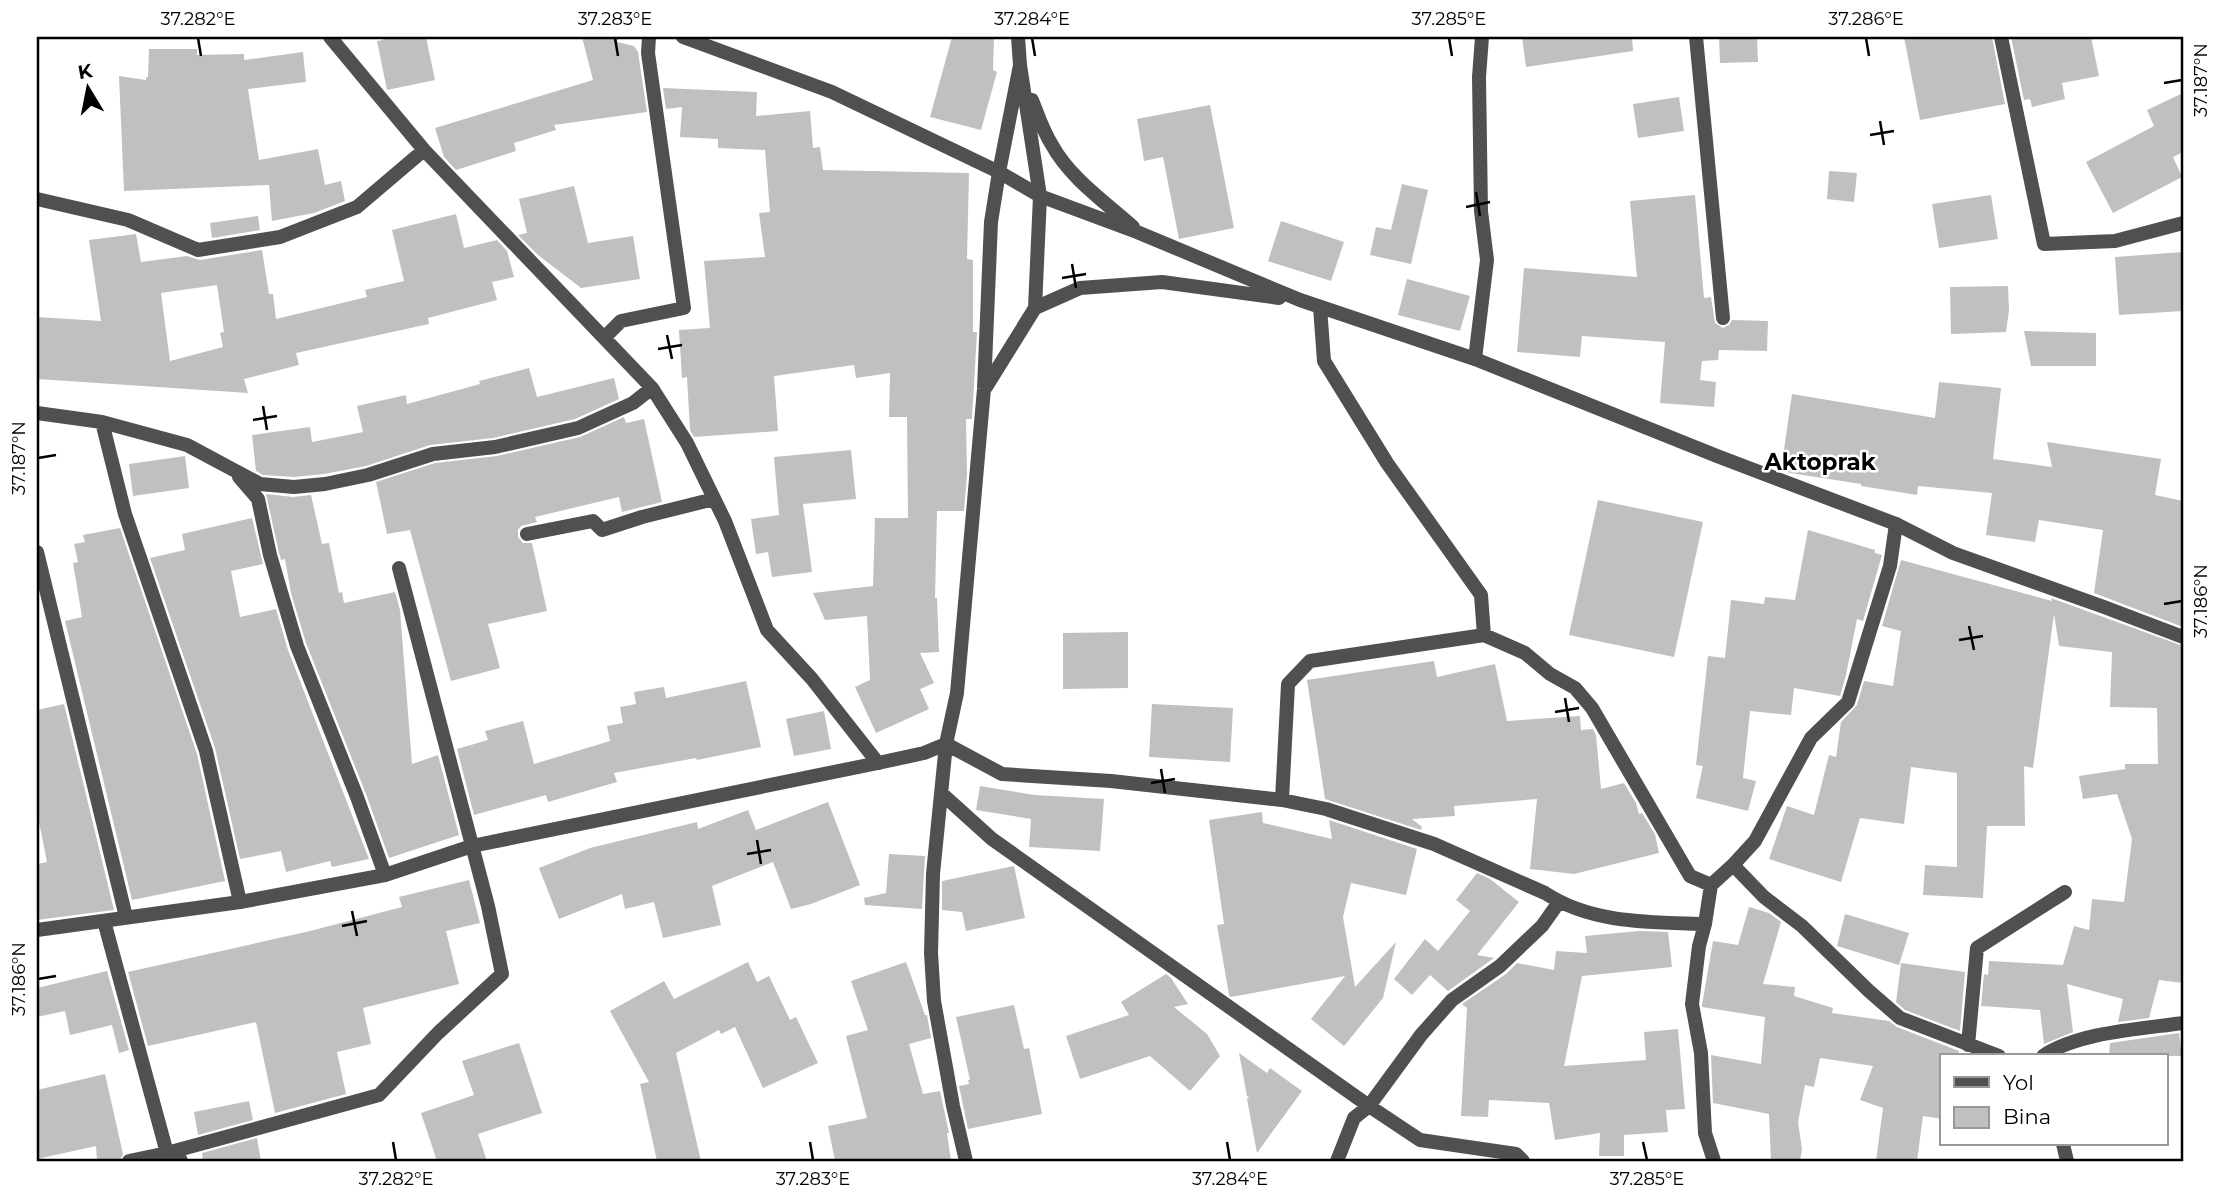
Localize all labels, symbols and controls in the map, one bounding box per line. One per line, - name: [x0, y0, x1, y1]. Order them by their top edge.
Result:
- text: 37.282°E: [160, 8, 236, 30]
- text: 37.283°E: [578, 8, 652, 30]
- text: 37.284°E: [994, 8, 1070, 30]
- text: 37.285°E: [1412, 8, 1486, 30]
- text: 37.286°E: [1828, 8, 1904, 30]
- text: 37.187°N: [2190, 43, 2212, 117]
- north arrow: [52, 52, 122, 122]
- text: K: [76, 59, 95, 84]
- text: 37.187°N: [8, 421, 30, 495]
- district label: Aktoprak: [1763, 448, 1877, 476]
- text: 37.186°N: [2190, 564, 2212, 638]
- text: 37.186°N: [8, 942, 30, 1016]
- legend: [1940, 1054, 2168, 1146]
- text: Yol: [2003, 1070, 2034, 1095]
- text: Bina: [2003, 1104, 2051, 1129]
- text: 37.282°E: [358, 1168, 434, 1190]
- text: 37.283°E: [776, 1168, 850, 1190]
- text: 37.284°E: [1192, 1168, 1268, 1190]
- text: 37.285°E: [1610, 1168, 1684, 1190]

